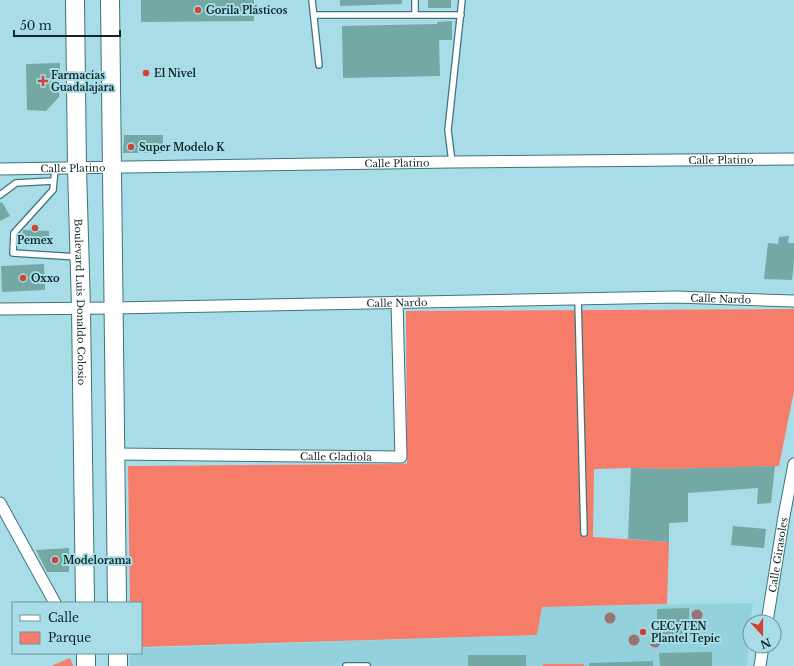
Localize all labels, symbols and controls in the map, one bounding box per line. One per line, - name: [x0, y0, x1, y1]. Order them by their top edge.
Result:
- place label: Gorila Plásticos: [206, 4, 288, 17]
- marker: Gorila Plásticos: [193, 5, 203, 15]
- scale bar: [14, 12, 120, 38]
- text: 50 m: [20, 18, 52, 33]
- place label: El Nivel: [154, 67, 196, 80]
- marker: El Nivel: [141, 68, 151, 78]
- place label: Farmacias Guadalajara: [51, 69, 115, 94]
- marker: Farmacias Guadalajara: [38, 76, 48, 86]
- place label: Super Modelo K: [139, 141, 225, 154]
- marker: Super Modelo K: [126, 142, 136, 152]
- street label: Calle Platino: [688, 153, 754, 167]
- street label: Calle Platino: [364, 156, 430, 170]
- street label: Calle Platino: [40, 161, 106, 175]
- street label: Boulevard Luis Donaldo Colosio: [71, 218, 88, 386]
- marker: Pemex: [30, 223, 40, 233]
- place label: Pemex: [17, 234, 54, 247]
- place label: Oxxo: [31, 272, 60, 285]
- marker: Oxxo: [18, 273, 28, 283]
- street label: Calle Nardo: [690, 291, 752, 307]
- street label: Calle Nardo: [366, 296, 428, 310]
- street label: Calle Gladiola: [300, 450, 372, 464]
- street label: Calle Girasoles: [766, 516, 791, 593]
- place label: Modelorama: [63, 554, 132, 567]
- marker: Modelorama: [50, 555, 60, 565]
- legend: [12, 602, 142, 654]
- text: Calle: [48, 610, 79, 625]
- north arrow: [742, 614, 782, 654]
- place label: CECyTEN Plantel Tepic: [651, 620, 720, 645]
- marker: CECyTEN Plantel Tepic: [638, 627, 648, 637]
- text: Parque: [48, 630, 91, 645]
- text: N: [758, 635, 773, 652]

